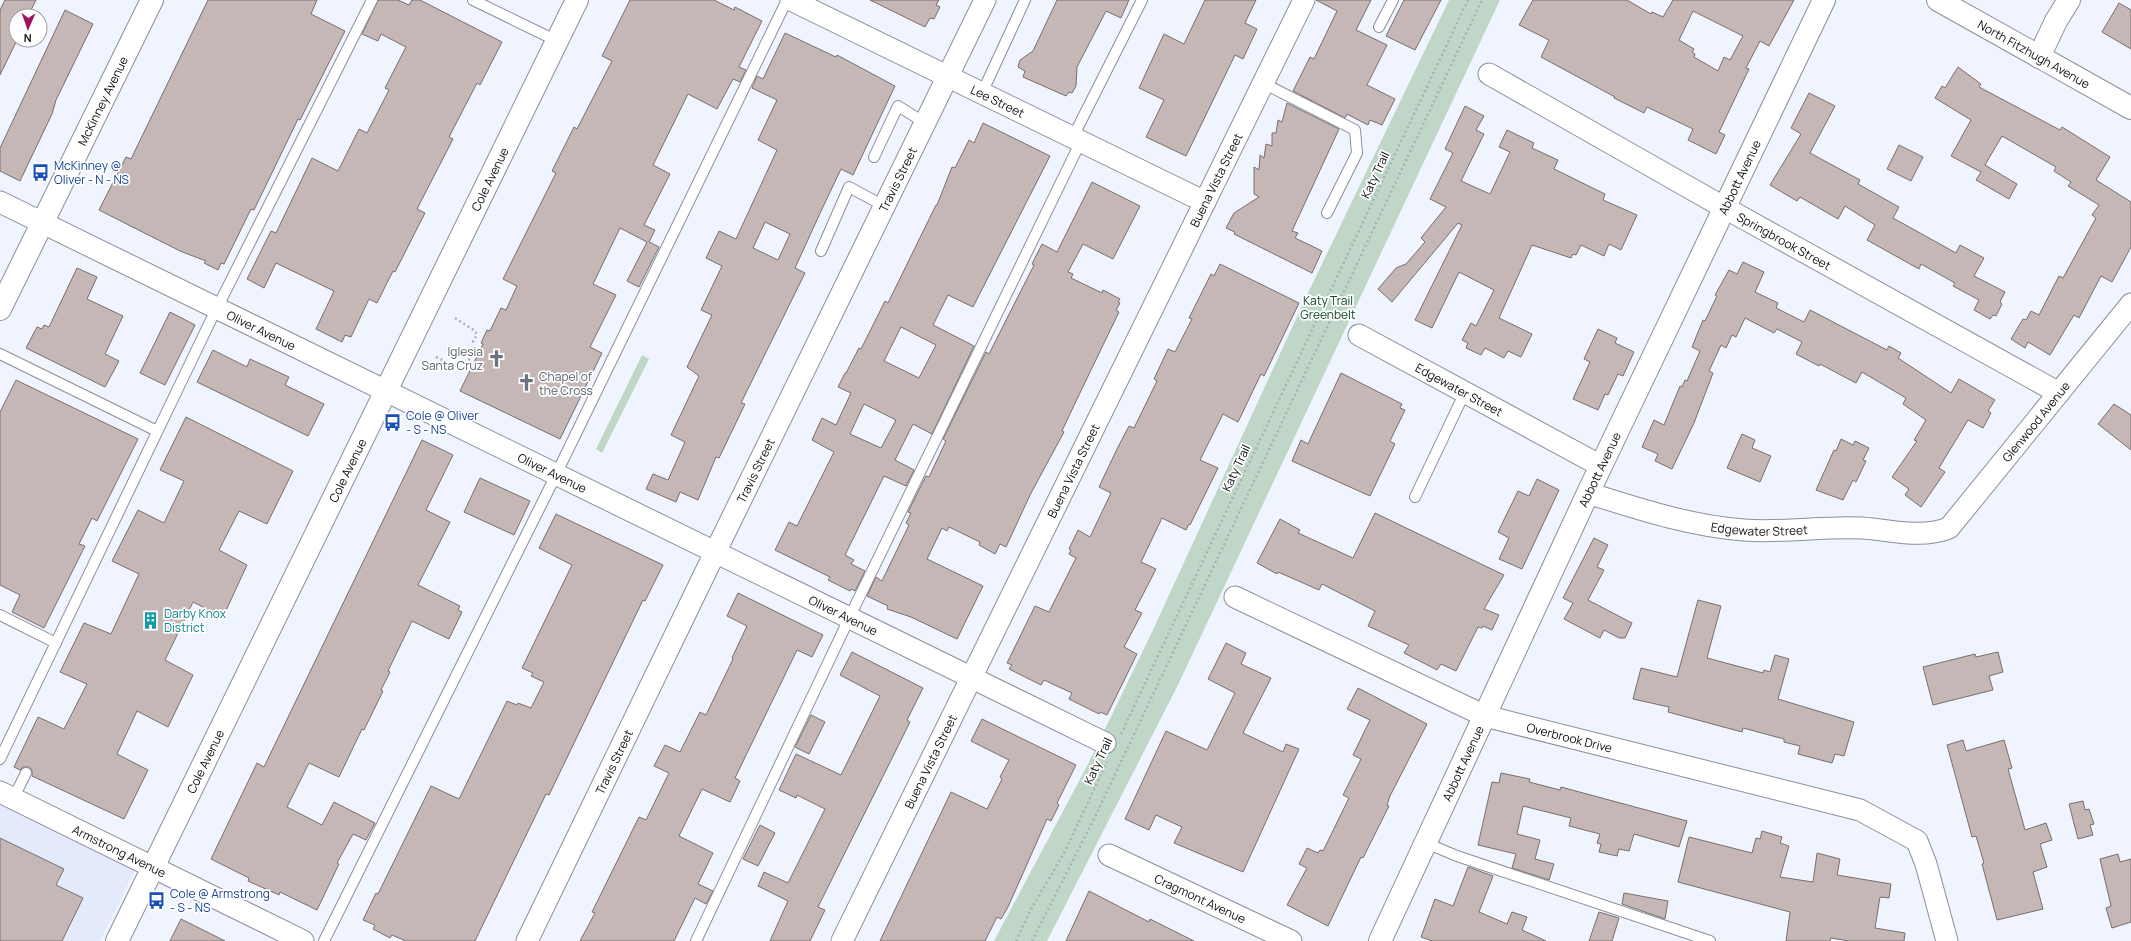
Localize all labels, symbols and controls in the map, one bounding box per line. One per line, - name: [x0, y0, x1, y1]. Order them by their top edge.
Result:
- north arrow: [8, 8, 48, 48]
- street label: North Fitzhugh Avenue: [1975, 16, 2093, 92]
- text: N: [23, 31, 32, 46]
- street label: McKinney Avenue: [73, 53, 132, 148]
- street label: Lee Street: [968, 81, 1028, 121]
- street label: Buena Vista Street: [1185, 130, 1246, 230]
- street label: Abbott Avenue: [1714, 137, 1764, 218]
- street label: Cole Avenue: [467, 144, 512, 214]
- street label: Travis Street: [874, 144, 920, 214]
- street label: Katy Trail: [1357, 149, 1393, 201]
- place label: McKinney @ Oliver - N - NS: [54, 157, 129, 188]
- bus stop icon: McKinney @ Oliver - N - NS: [31, 162, 51, 182]
- street label: Springbrook Street: [1734, 208, 1834, 274]
- park label: Katy Trail Greenbelt: [1300, 292, 1356, 323]
- street label: Oliver Avenue: [224, 306, 299, 354]
- place label: Iglesia Santa Cruz: [422, 343, 483, 374]
- church icon: Iglesia Santa Cruz: [486, 348, 506, 368]
- street label: Edgewater Street: [1413, 359, 1506, 420]
- place label: Chapel of the Cross: [539, 368, 593, 399]
- church icon: Chapel of the Cross: [516, 373, 536, 393]
- street label: Glenwood Avenue: [1998, 378, 2073, 465]
- place label: Cole @ Oliver - S - NS: [406, 407, 479, 438]
- bus stop icon: Cole @ Oliver - S - NS: [383, 412, 403, 432]
- street label: Buena Vista Street: [1043, 421, 1103, 521]
- street label: Abbott Avenue: [1574, 429, 1624, 510]
- street label: Cole Avenue: [324, 435, 370, 505]
- street label: Travis Street: [732, 435, 778, 506]
- street label: Katy Trail: [1218, 442, 1254, 494]
- street label: Oliver Avenue: [515, 448, 590, 497]
- street label: Edgewater Street: [1710, 518, 1808, 539]
- street label: Oliver Avenue: [806, 591, 881, 639]
- place label: Darby Knox District: [164, 605, 227, 636]
- building icon: Darby Knox District: [141, 610, 161, 630]
- street label: Buena Vista Street: [900, 711, 961, 811]
- street label: Overbrook Drive: [1525, 718, 1614, 756]
- street label: Abbott Avenue: [1438, 723, 1487, 804]
- street label: Travis Street: [591, 726, 637, 797]
- street label: Cole Avenue: [182, 727, 228, 796]
- street label: Katy Trail: [1080, 735, 1116, 787]
- street label: Armstrong Avenue: [70, 820, 169, 881]
- street label: Cragmont Avenue: [1152, 869, 1249, 927]
- place label: Cole @ Armstrong - S - NS: [170, 885, 270, 916]
- bus stop icon: Cole @ Armstrong - S - NS: [147, 890, 167, 910]

